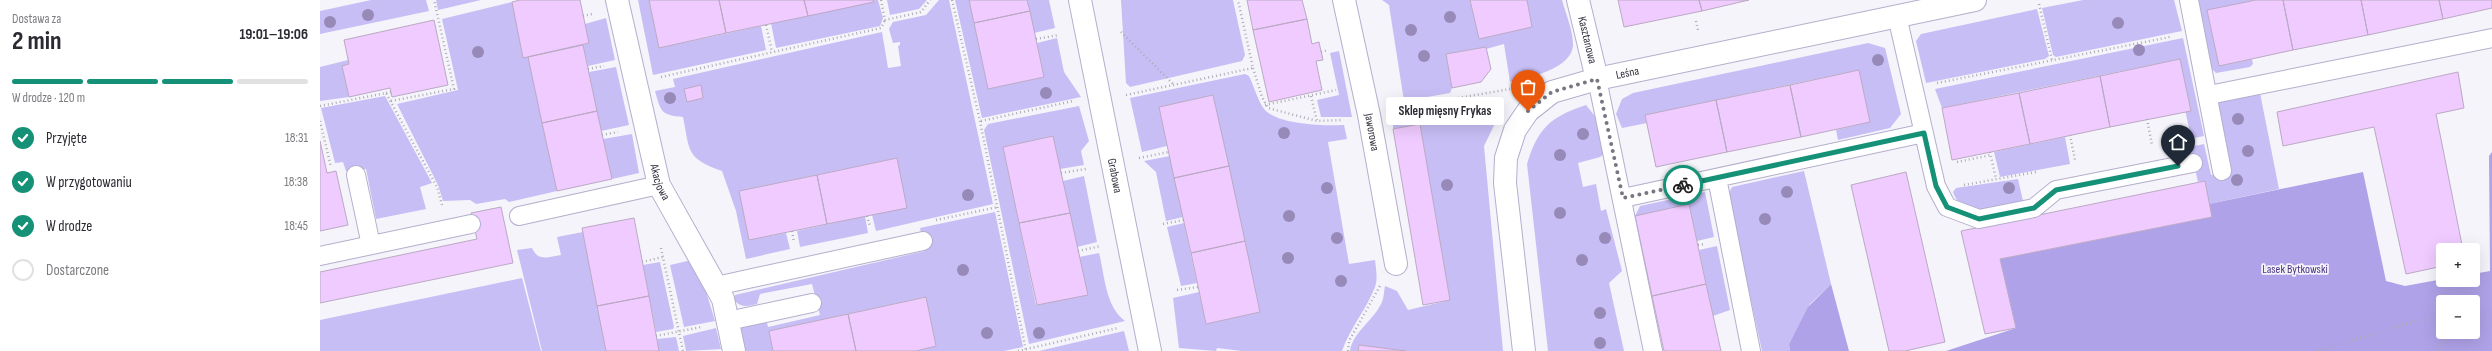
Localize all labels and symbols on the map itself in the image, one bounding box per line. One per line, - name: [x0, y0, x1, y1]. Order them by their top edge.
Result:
- street label: Kasztanowa: [1575, 15, 1601, 65]
- street label: Leśna: [1614, 63, 1641, 82]
- pin: [1511, 70, 1545, 111]
- callout: Sklep mięsny Frykas: [1386, 97, 1504, 125]
- street label: Jaworowa: [1361, 111, 1383, 152]
- pin: [2161, 125, 2195, 166]
- street label: Grabowa: [1104, 157, 1126, 195]
- street label: Akacjowa: [647, 161, 674, 203]
- courier: [1663, 165, 1703, 205]
- park label: Lasek Bytkowski: [2262, 262, 2328, 277]

